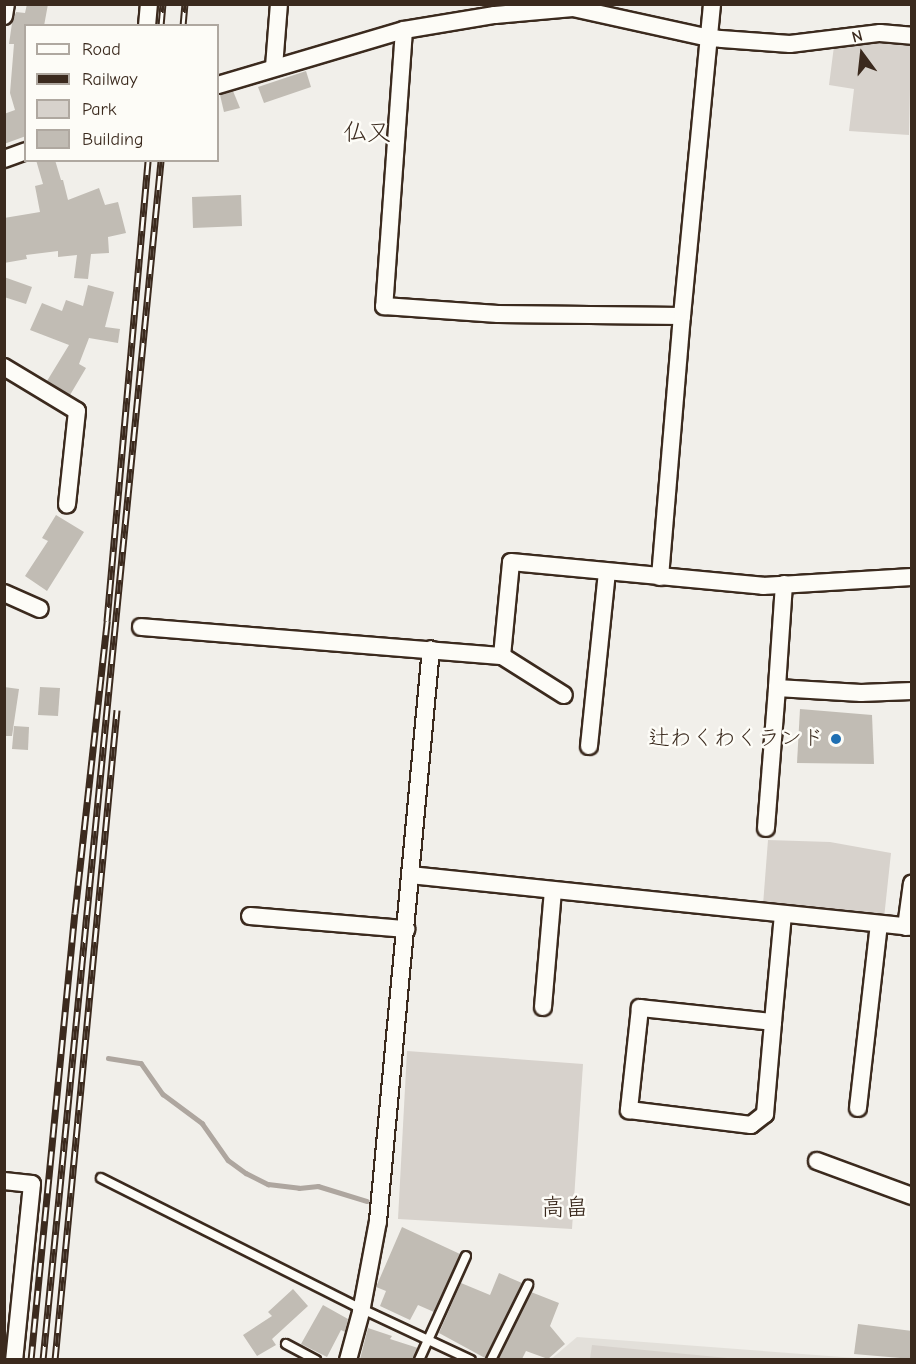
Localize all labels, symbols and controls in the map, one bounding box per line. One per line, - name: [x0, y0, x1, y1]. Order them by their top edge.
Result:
- legend: [24, 24, 219, 162]
- north arrow: [832, 24, 892, 84]
- text: N: [850, 27, 865, 47]
- text: Road: [82, 39, 121, 60]
- text: Railway: [82, 69, 138, 90]
- text: Park: [82, 99, 116, 120]
- district label: 仏又: [343, 119, 391, 147]
- text: Building: [82, 129, 144, 150]
- place label: 辻わくわくランド: [648, 726, 824, 752]
- marker: 辻わくわくランド: [829, 732, 843, 746]
- district label: 高畠: [541, 1194, 589, 1222]

